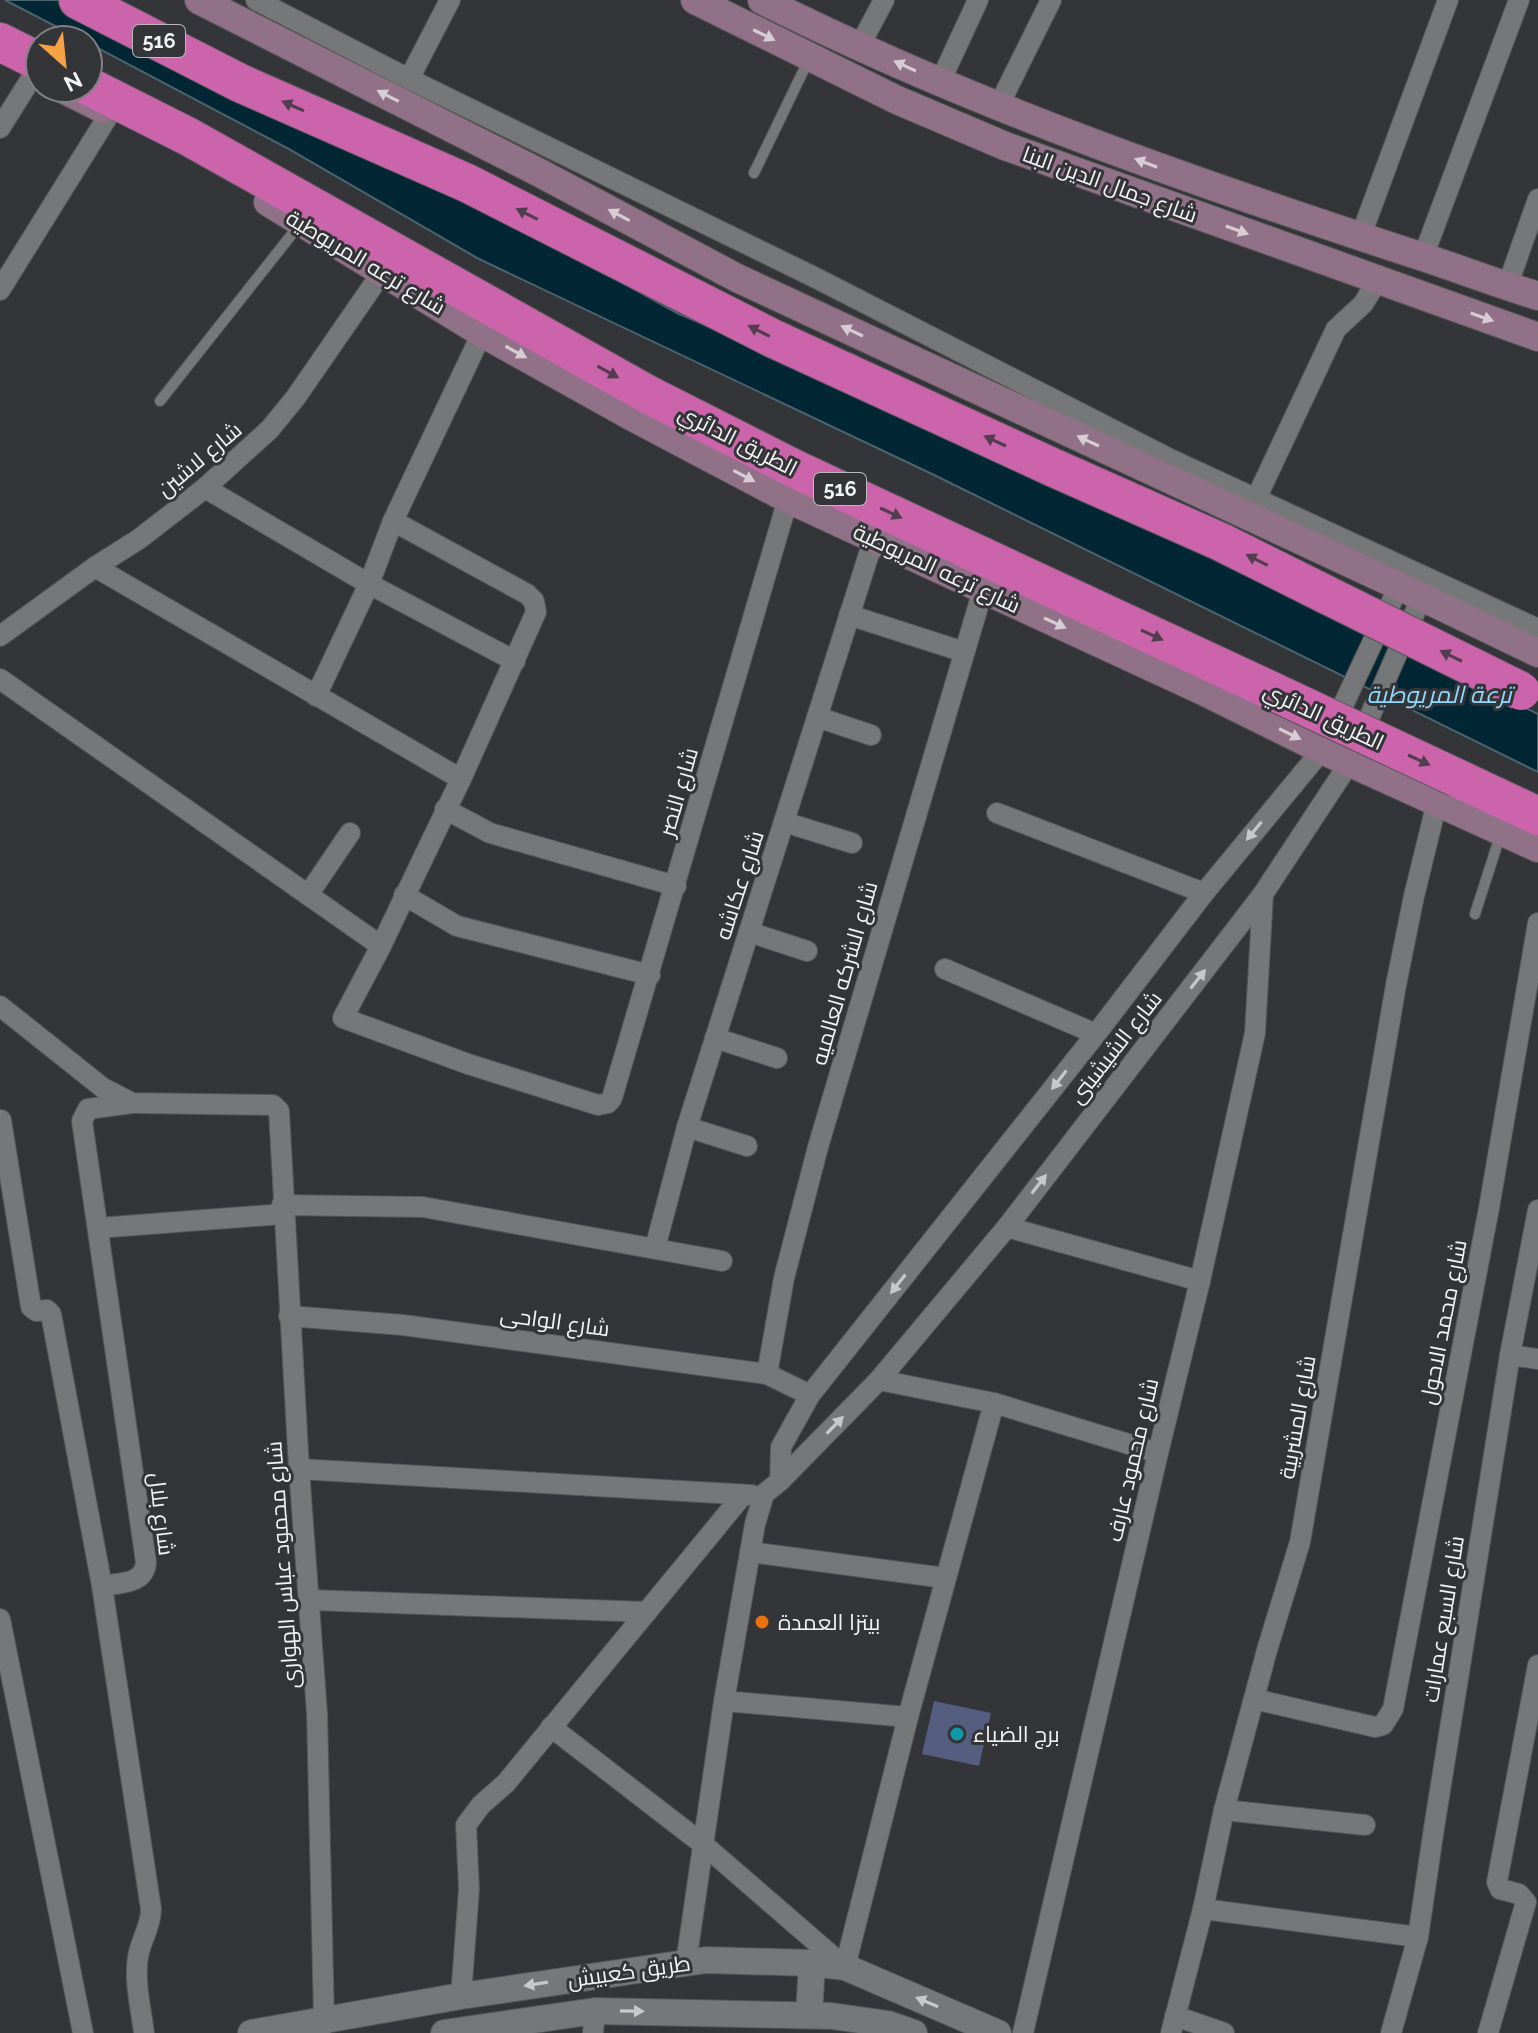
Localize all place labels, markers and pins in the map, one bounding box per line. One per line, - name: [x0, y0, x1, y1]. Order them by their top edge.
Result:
- place label: بيتزا العمدة: [778, 1609, 880, 1635]
- marker: بيتزا العمدة: [753, 1613, 771, 1631]
- place label: برج الضياء: [973, 1721, 1060, 1749]
- marker: برج الضياء: [948, 1725, 966, 1743]

